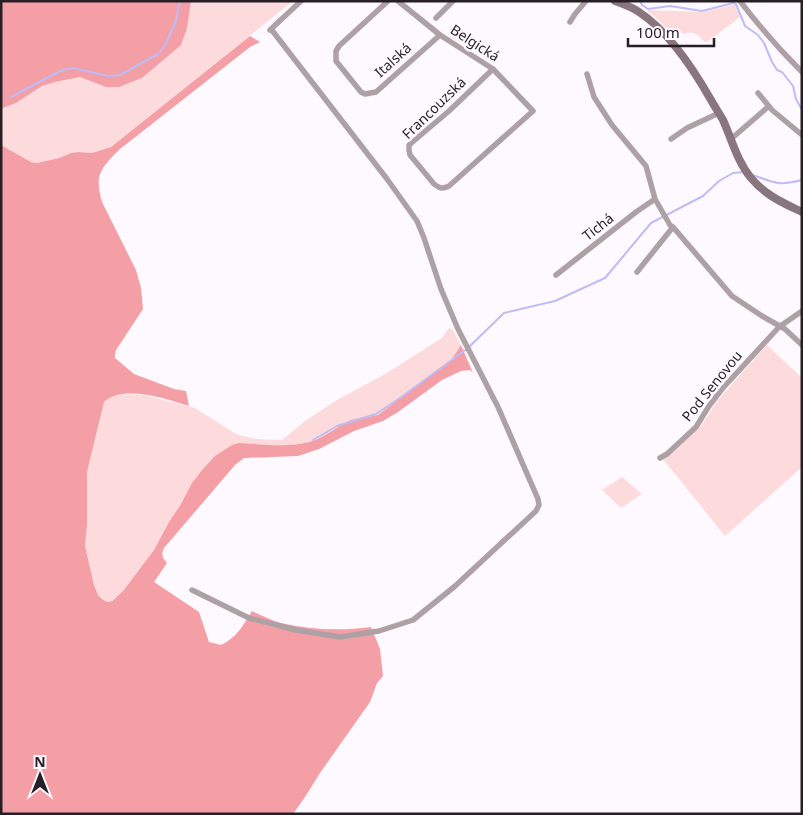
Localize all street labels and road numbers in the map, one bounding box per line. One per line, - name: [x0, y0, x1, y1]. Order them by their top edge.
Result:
- street label: Belgická: [447, 20, 503, 65]
- street label: Italská: [370, 38, 415, 81]
- street label: Francouzská: [398, 72, 470, 143]
- street label: Tichá: [578, 208, 617, 245]
- street label: Pod Senovou: [677, 346, 746, 425]

